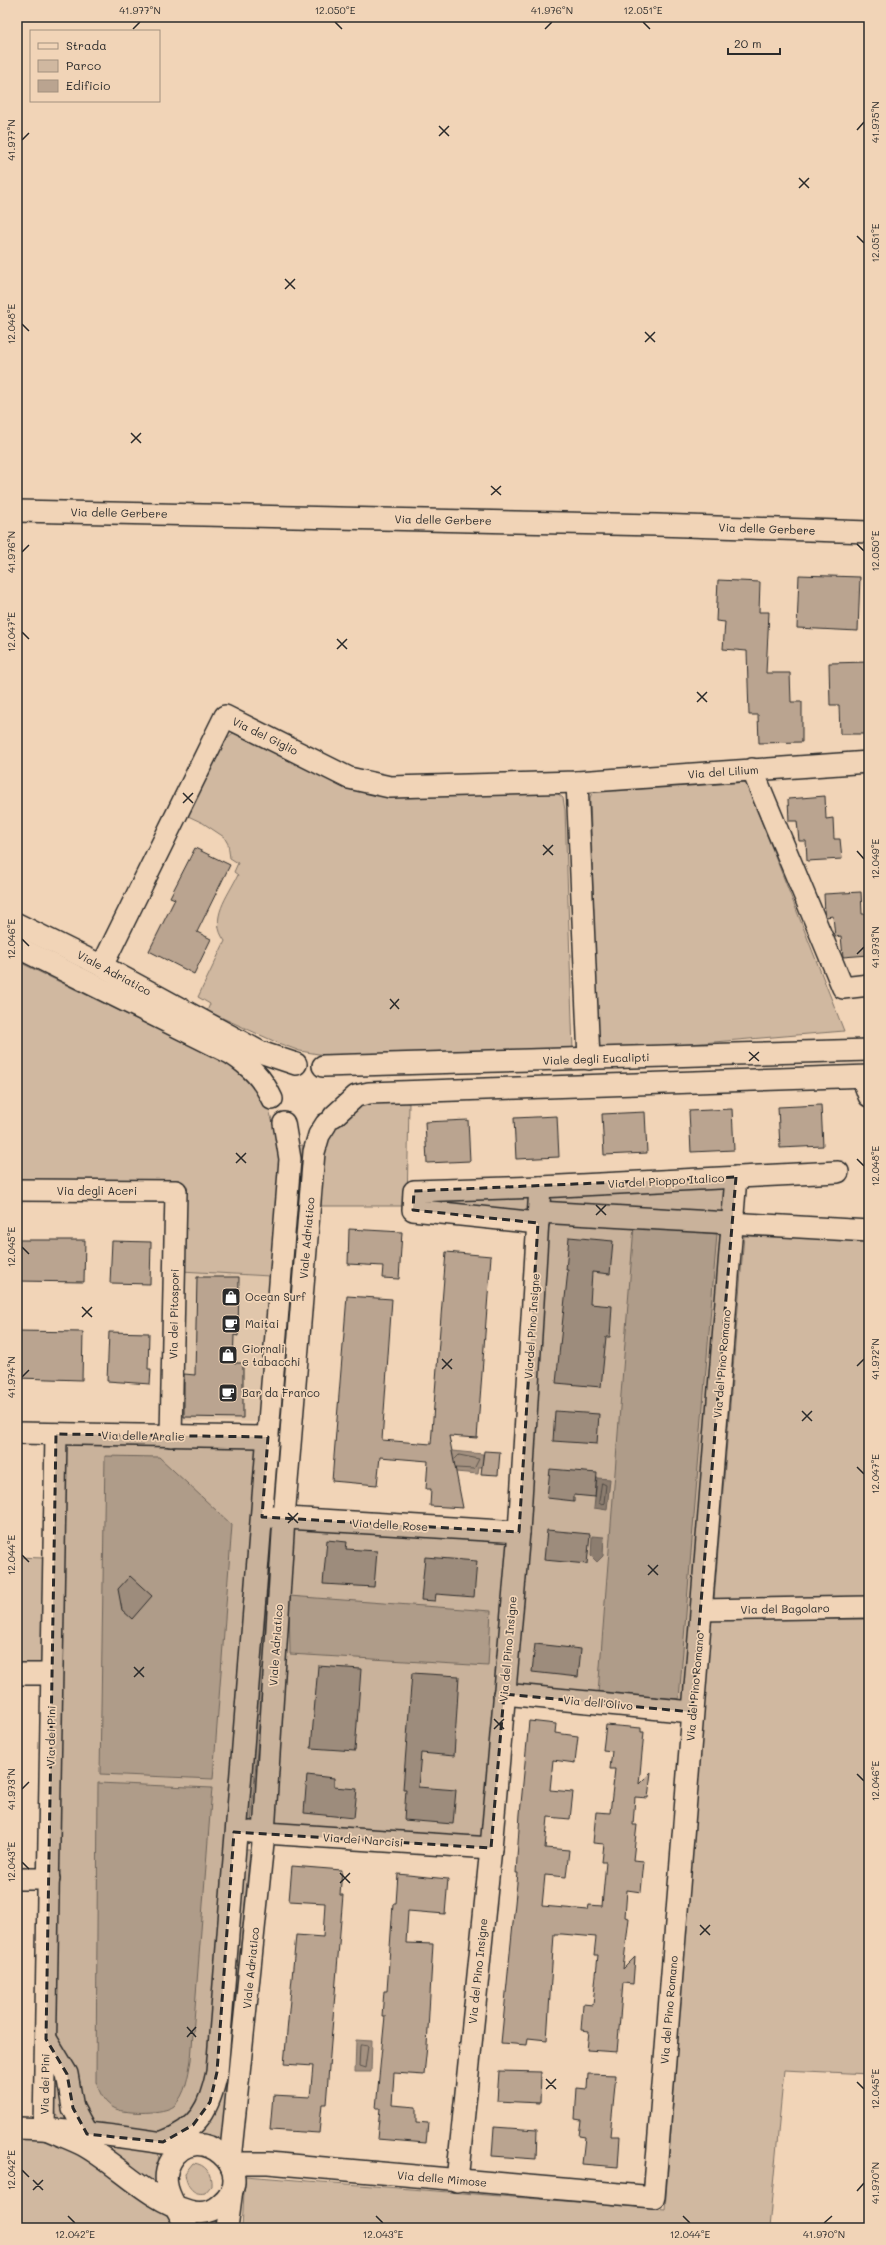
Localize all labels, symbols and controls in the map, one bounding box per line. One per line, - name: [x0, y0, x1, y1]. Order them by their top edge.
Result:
- text: 41.977°N: [119, 3, 161, 17]
- text: 12.050°E: [315, 3, 356, 17]
- text: 41.976°N: [531, 3, 573, 17]
- text: 12.051°E: [623, 3, 663, 17]
- legend: [30, 30, 160, 102]
- scale bar: [728, 30, 780, 56]
- text: 20 m: [734, 35, 762, 51]
- text: Strada: [66, 37, 107, 53]
- text: Parco: [66, 57, 101, 73]
- text: Edificio: [66, 77, 110, 93]
- text: 41.975°N: [868, 101, 882, 143]
- text: 41.977°N: [4, 119, 18, 161]
- text: 12.051°E: [868, 223, 882, 263]
- text: 12.048°E: [4, 303, 18, 344]
- street label: Via delle Gerbere: [70, 504, 168, 521]
- street label: Via delle Gerbere: [394, 511, 492, 528]
- street label: Via delle Gerbere: [718, 519, 816, 538]
- text: 12.050°E: [868, 530, 882, 571]
- text: 41.976°N: [4, 531, 18, 573]
- text: 12.047°E: [4, 612, 18, 652]
- street label: Via del Giglio: [230, 713, 301, 758]
- street label: Via del Lilium: [687, 762, 759, 781]
- text: 12.049°E: [868, 838, 882, 879]
- text: 12.046°E: [4, 918, 18, 959]
- text: 41.973°N: [868, 926, 882, 968]
- street label: Viale Adriatico: [75, 947, 154, 999]
- street label: Viale degli Eucalipti: [542, 1049, 650, 1068]
- text: 12.048°E: [868, 1145, 882, 1186]
- street label: Via del Pioppo Italico: [607, 1170, 725, 1191]
- street label: Via degli Aceri: [57, 1183, 137, 1198]
- street label: Viale Adriatico: [295, 1196, 318, 1279]
- text: 12.045°E: [4, 1227, 18, 1267]
- street label: Via dei Pitospori: [165, 1269, 182, 1359]
- street label: Via del Pino Insigne: [520, 1272, 543, 1379]
- shop icon: Ocean Surf: [220, 1286, 242, 1308]
- place label: Ocean Surf: [245, 1289, 306, 1304]
- street label: Via del Pino Romano: [709, 1309, 734, 1419]
- cafe icon: Maitai: [220, 1313, 242, 1335]
- place label: Maitai: [245, 1316, 279, 1331]
- text: 41.972°N: [868, 1338, 882, 1380]
- place label: Giornali e tabacchi: [242, 1341, 300, 1369]
- shop icon: Giornali e tabacchi: [217, 1344, 239, 1366]
- text: 41.974°N: [4, 1356, 18, 1398]
- cafe icon: Bar da Franco: [217, 1382, 239, 1404]
- place label: Bar da Franco: [242, 1385, 320, 1400]
- street label: Via delle Aralie: [101, 1427, 185, 1444]
- text: 12.047°E: [868, 1454, 882, 1494]
- street label: Via delle Rose: [352, 1515, 429, 1534]
- text: 12.044°E: [4, 1534, 18, 1575]
- street label: Via del Pino Insigne: [495, 1595, 520, 1702]
- street label: Via del Bagolaro: [740, 1600, 830, 1617]
- street label: Viale Adriatico: [265, 1603, 286, 1686]
- street label: Via del Pino Romano: [682, 1632, 707, 1742]
- street label: Via dell'Olivo: [563, 1692, 634, 1713]
- street label: Via dei Pini: [42, 1705, 59, 1767]
- text: 12.046°E: [868, 1760, 882, 1801]
- text: 41.973°N: [4, 1768, 18, 1810]
- street label: Via dei Narcisi: [322, 1829, 404, 1850]
- text: 12.043°E: [4, 1841, 18, 1882]
- street label: Via del Pino Insigne: [465, 1917, 491, 2024]
- street label: Viale Adriatico: [239, 1926, 262, 2009]
- street label: Via del Pino Romano: [656, 1955, 681, 2065]
- street label: Via dei Pini: [36, 2053, 53, 2115]
- text: 12.045°E: [868, 2069, 882, 2109]
- text: 12.042°E: [4, 2150, 18, 2190]
- text: 41.970°N: [868, 2162, 882, 2204]
- street label: Via delle Mimose: [397, 2167, 488, 2190]
- text: 12.042°E: [55, 2227, 95, 2241]
- text: 12.043°E: [363, 2227, 404, 2241]
- text: 12.044°E: [670, 2227, 711, 2241]
- text: 41.970°N: [803, 2227, 845, 2241]

